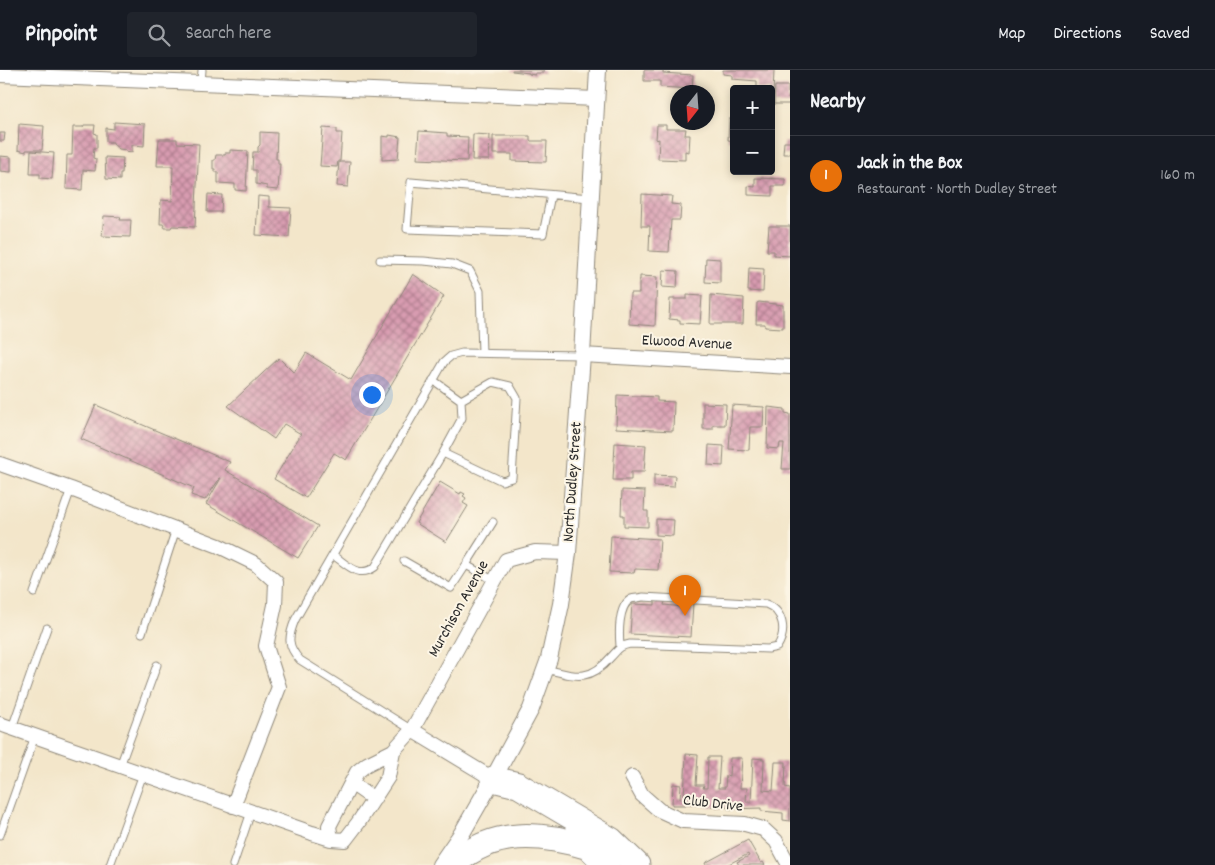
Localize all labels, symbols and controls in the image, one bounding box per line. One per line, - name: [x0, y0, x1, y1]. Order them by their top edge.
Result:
- search box: [127, 12, 477, 57]
- text: Pinpoint: [25, 18, 97, 52]
- icon: search: [145, 21, 173, 49]
- text: Search here: [185, 21, 271, 48]
- text: Map: [998, 22, 1025, 47]
- text: Directions: [1053, 22, 1122, 47]
- text: Saved: [1150, 22, 1190, 47]
- north arrow: [670, 85, 715, 130]
- map controls: [730, 85, 775, 175]
- button: +: [730, 85, 775, 130]
- text: Nearby: [810, 88, 865, 118]
- button: −: [730, 130, 775, 175]
- text: Jack in the Box: [857, 151, 962, 178]
- text: 1: [824, 164, 828, 187]
- text: 160 m: [1160, 164, 1195, 187]
- text: Restaurant · North Dudley Street: [857, 178, 1057, 201]
- street label: Elwood Avenue: [641, 329, 733, 357]
- your location: [359, 382, 385, 408]
- street label: North Dudley Street: [557, 421, 589, 543]
- street label: Murchison Avenue: [423, 556, 495, 662]
- pin: 1: [669, 575, 701, 616]
- street label: Club Drive: [682, 789, 744, 819]

